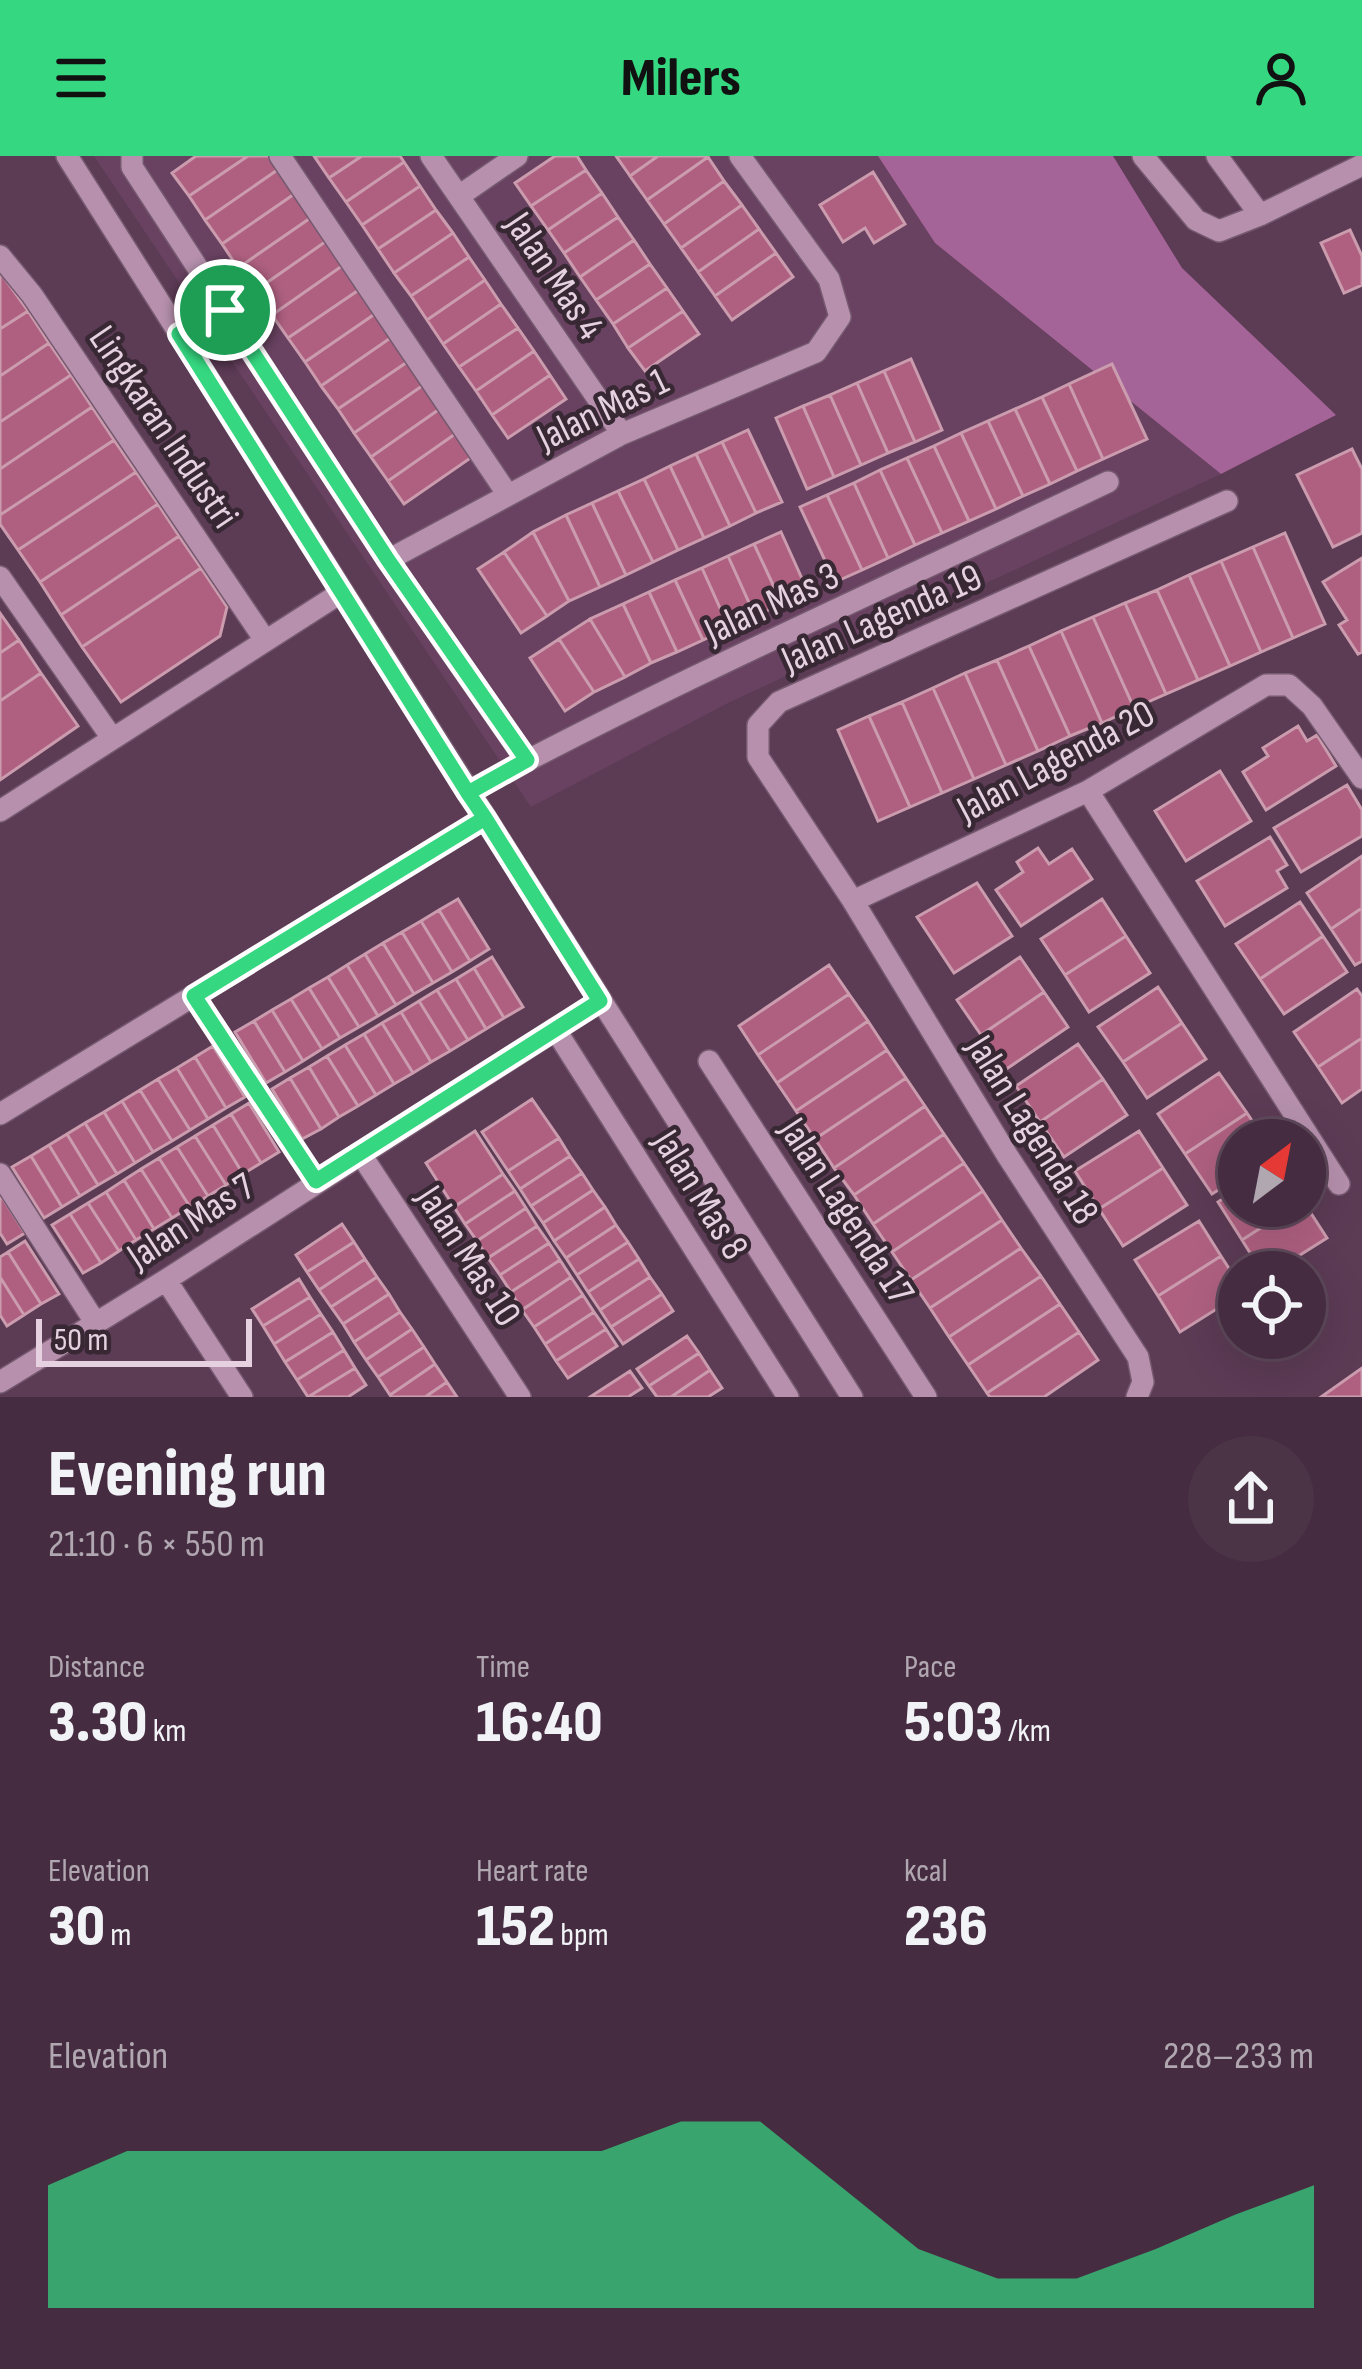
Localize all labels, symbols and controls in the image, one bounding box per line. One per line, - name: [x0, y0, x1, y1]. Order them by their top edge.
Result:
- icon: menu: [48, 45, 114, 111]
- icon: person: [1248, 45, 1314, 111]
- text: Milers: [621, 46, 741, 111]
- street label: Jalan Mas 4: [494, 203, 613, 349]
- pin: [174, 259, 276, 361]
- icon: arrive: [192, 277, 258, 343]
- street label: Lingkaran Industri: [78, 317, 248, 537]
- street label: Jalan Mas 1: [529, 358, 677, 463]
- street label: Jalan Mas 3: [696, 553, 847, 656]
- street label: Jalan Lagenda 19: [774, 554, 989, 685]
- street label: Jalan Lagenda 20: [949, 691, 1163, 834]
- street label: Jalan Lagenda 18: [955, 1026, 1108, 1233]
- street label: Jalan Lagenda 17: [768, 1109, 924, 1313]
- north arrow: [1218, 1119, 1326, 1227]
- map controls: [1218, 1119, 1326, 1359]
- street label: Jalan Mas 8: [641, 1121, 758, 1269]
- street label: Jalan Mas 7: [118, 1163, 264, 1281]
- street label: Jalan Mas 10: [405, 1177, 531, 1335]
- button: locate: [1218, 1251, 1326, 1359]
- scale bar: [36, 1313, 252, 1366]
- text: 50 m: [54, 1320, 108, 1360]
- text: Evening run: [48, 1436, 327, 1515]
- button: share: [1188, 1436, 1314, 1562]
- text: 21:10 · 6 × 550 m: [48, 1521, 265, 1568]
- text: Distance: [48, 1647, 145, 1687]
- text: Time: [476, 1647, 530, 1687]
- text: Pace: [904, 1647, 957, 1687]
- text: 3.30: [48, 1687, 147, 1759]
- text: 16:40: [476, 1687, 603, 1759]
- text: 5:03: [904, 1687, 1003, 1759]
- text: km: [147, 1711, 187, 1751]
- text: /km: [1003, 1711, 1051, 1751]
- text: Elevation: [48, 1851, 150, 1891]
- text: Heart rate: [476, 1851, 589, 1891]
- text: kcal: [904, 1851, 948, 1891]
- text: 30: [48, 1891, 105, 1963]
- text: 152: [476, 1891, 555, 1963]
- text: 236: [904, 1891, 988, 1963]
- text: m: [105, 1915, 132, 1955]
- text: bpm: [555, 1915, 609, 1955]
- text: Elevation: [48, 2033, 168, 2080]
- text: 228–233 m: [1163, 2033, 1314, 2080]

